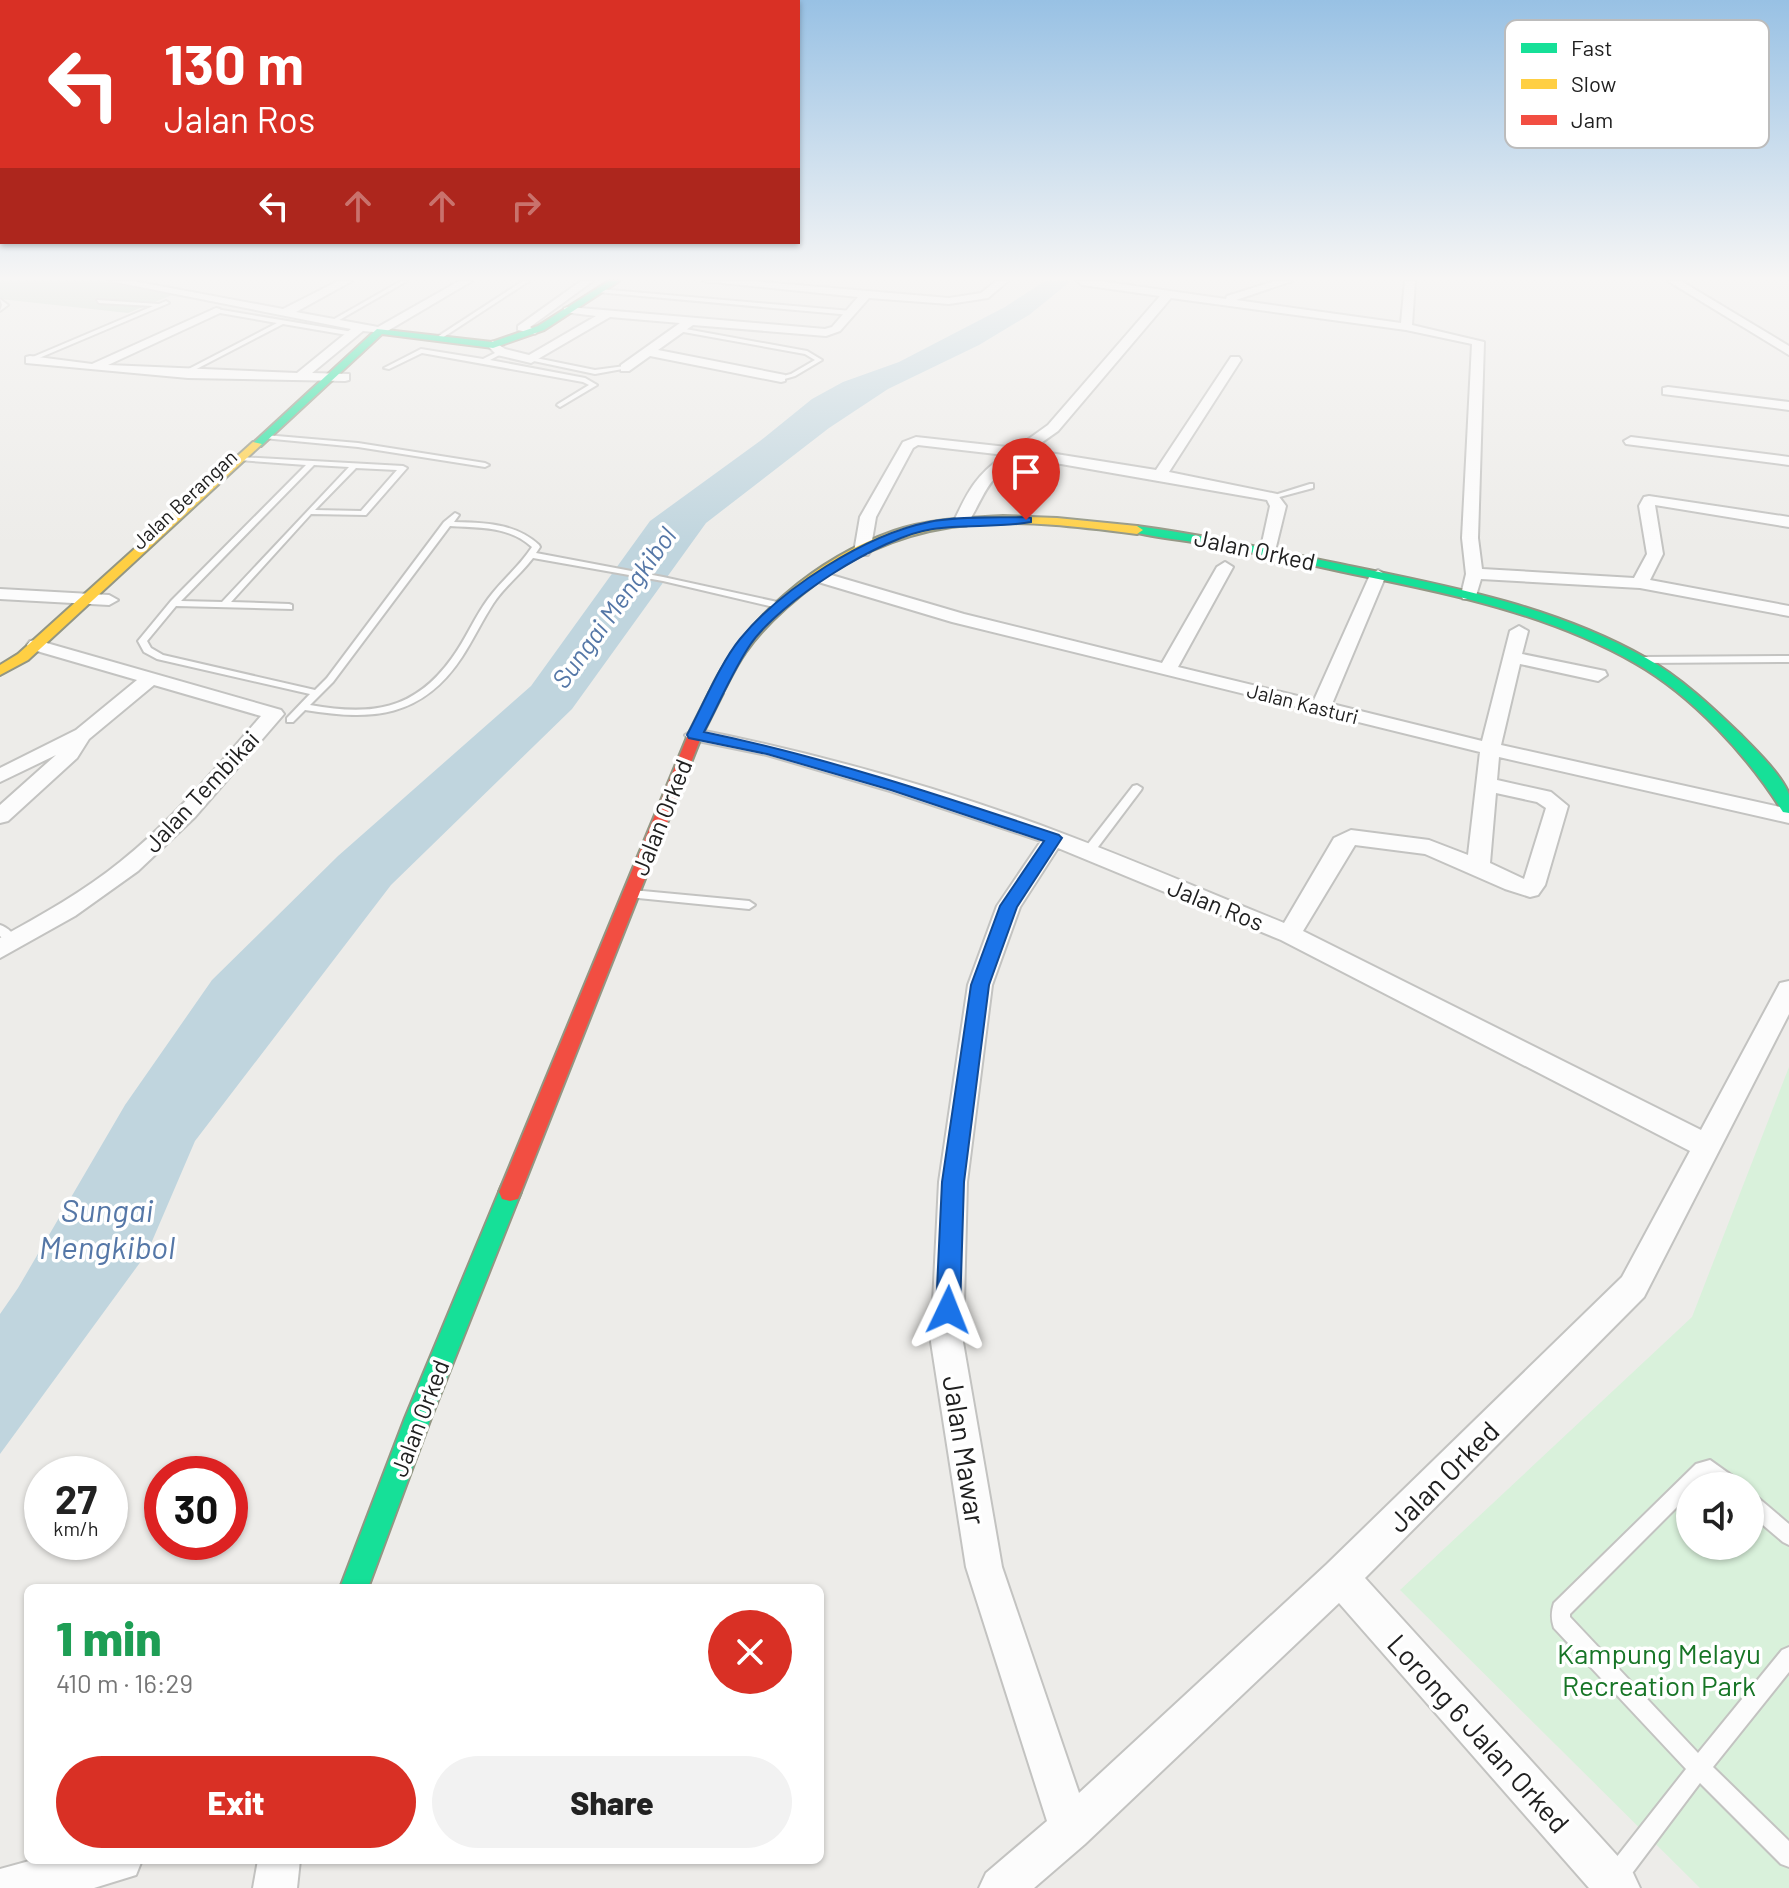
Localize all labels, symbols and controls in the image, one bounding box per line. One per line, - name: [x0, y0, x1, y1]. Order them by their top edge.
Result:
- legend: [1505, 20, 1769, 148]
- text: 130 m: [164, 29, 304, 96]
- icon: left: [32, 32, 136, 136]
- text: Fast: [1571, 34, 1613, 60]
- text: Slow: [1571, 70, 1616, 96]
- text: Jalan Ros: [164, 97, 315, 140]
- text: Jam: [1571, 106, 1613, 132]
- icon: left: [252, 184, 296, 228]
- icon: ahead: [336, 184, 380, 228]
- icon: ahead: [420, 184, 464, 228]
- icon: right: [504, 184, 548, 228]
- pin: [992, 438, 1060, 520]
- street label: Jalan Berangan: [127, 444, 241, 554]
- icon: arrive: [1004, 450, 1048, 494]
- water label: Sungai Mengkibol: [544, 520, 682, 694]
- street label: Jalan Orked: [1192, 522, 1318, 576]
- street label: Jalan Kasturi: [1245, 678, 1361, 728]
- street label: Jalan Tembikai: [137, 724, 265, 858]
- street label: Jalan Orked: [625, 755, 697, 879]
- street label: Jalan Ros: [1164, 872, 1268, 936]
- water label: Sungai Mengkibol: [39, 1190, 175, 1265]
- position arrow: [906, 1268, 990, 1352]
- street label: Jalan Orked: [383, 1355, 455, 1481]
- street label: Jalan Mawar: [936, 1373, 994, 1527]
- street label: Jalan Orked: [1380, 1413, 1506, 1539]
- speed limit sign: 30: [144, 1456, 248, 1560]
- map controls: [1676, 1472, 1764, 1560]
- button: sound: [1676, 1472, 1764, 1560]
- text: 27: [55, 1474, 97, 1522]
- text: km/h: [53, 1516, 99, 1540]
- text: 1 min: [56, 1608, 162, 1666]
- button: close: [708, 1610, 792, 1694]
- street label: Lorong 6 Jalan Orked: [1381, 1627, 1577, 1839]
- park label: Kampung Melayu Recreation Park: [1557, 1636, 1761, 1702]
- text: 410 m · 16:29: [56, 1667, 193, 1698]
- button: Exit: [56, 1756, 416, 1848]
- button: Share: [432, 1756, 792, 1848]

